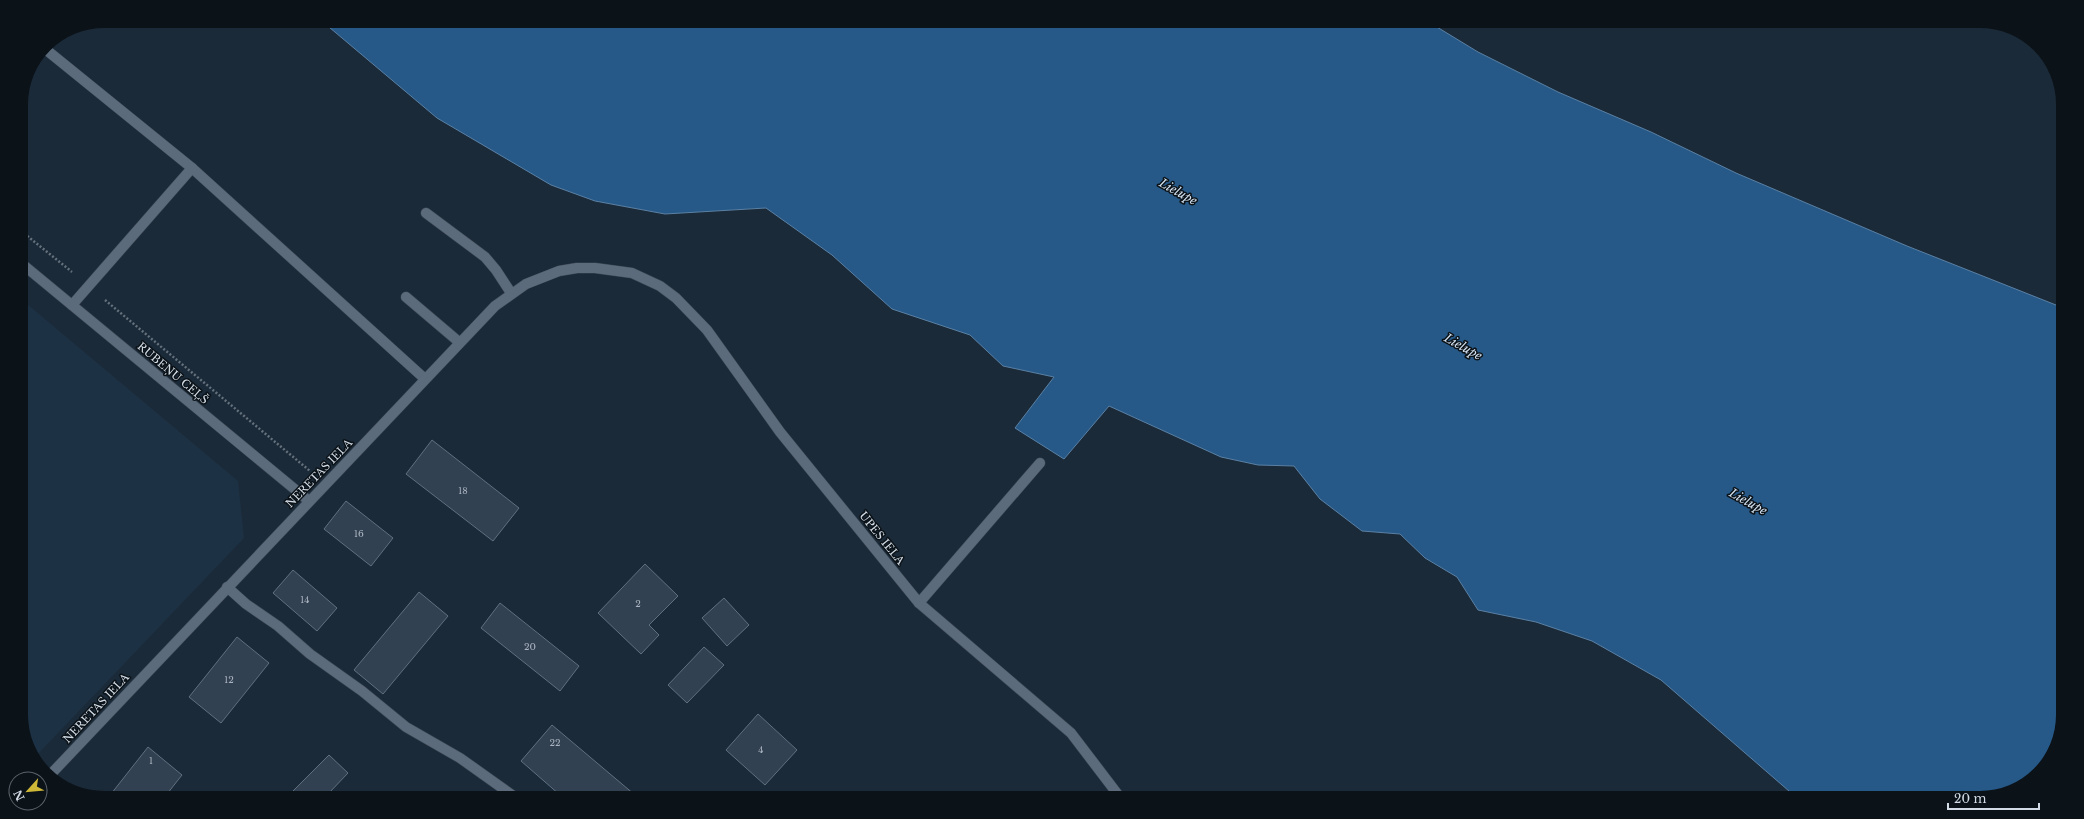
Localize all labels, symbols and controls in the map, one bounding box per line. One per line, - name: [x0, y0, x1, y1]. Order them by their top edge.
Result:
- water label: Lielupe: [1156, 175, 1200, 208]
- water label: Lielupe: [1441, 330, 1485, 363]
- street label: RUBEŅU CEĻŠ: [134, 339, 211, 408]
- street label: NERETAS IELA: [283, 435, 356, 510]
- house number: 18: [458, 485, 468, 496]
- water label: Lielupe: [1726, 485, 1770, 518]
- street label: UPES IELA: [856, 509, 908, 568]
- house number: 16: [354, 528, 364, 539]
- house number: 14: [300, 594, 310, 605]
- house number: 2: [635, 598, 641, 609]
- house number: 20: [524, 641, 536, 652]
- street label: NERETAS IELA: [60, 670, 132, 746]
- house number: 12: [224, 674, 234, 685]
- house number: 22: [549, 737, 561, 748]
- house number: 4: [758, 744, 764, 755]
- house number: 1: [149, 755, 153, 766]
- north arrow: [8, 771, 48, 811]
- scale bar: [1948, 785, 2039, 811]
- text: N: [10, 787, 28, 803]
- text: 20 m: [1954, 791, 1986, 806]

